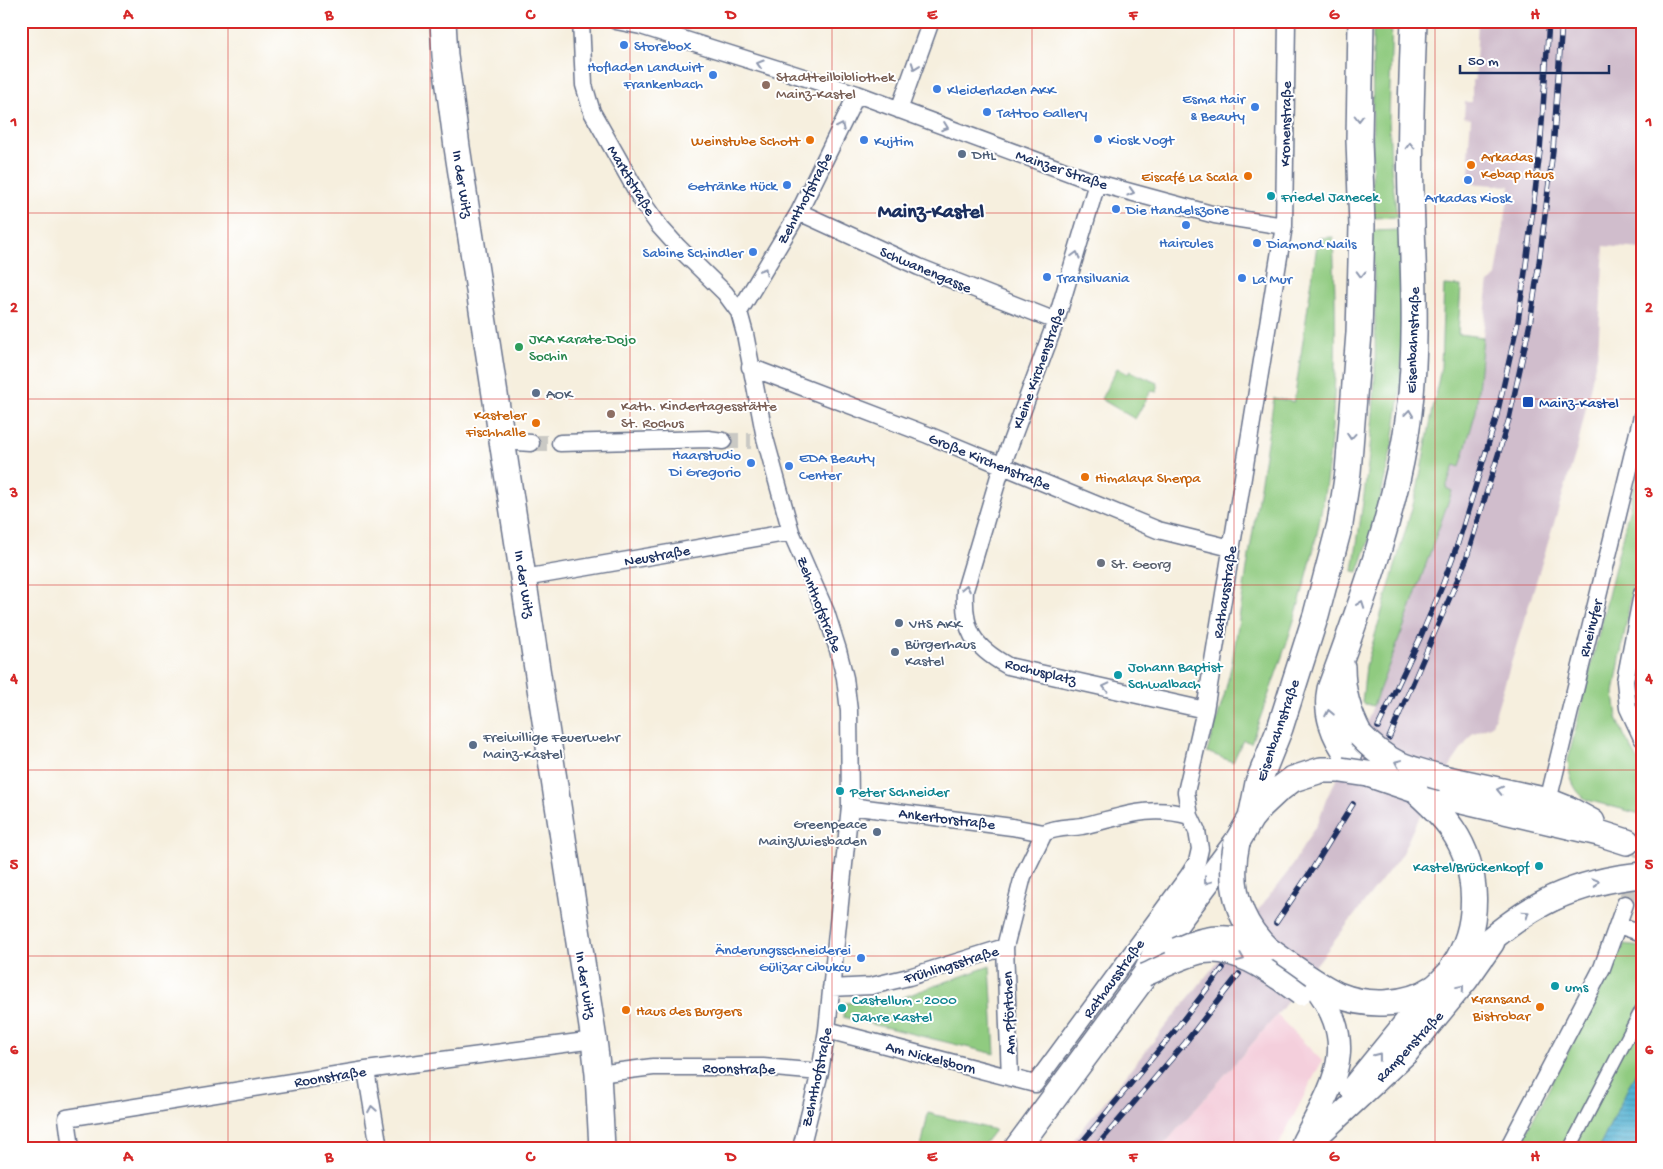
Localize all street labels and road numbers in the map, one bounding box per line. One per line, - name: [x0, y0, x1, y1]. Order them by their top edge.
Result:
- street label: Kronenstraße: [1277, 81, 1297, 167]
- street label: Marktstraße: [602, 143, 658, 220]
- street label: Mainzer Straße: [1013, 147, 1110, 195]
- street label: In der Witz: [447, 149, 475, 220]
- street label: Zehnthofstraße: [774, 150, 838, 248]
- street label: Schwanengasse: [877, 243, 974, 298]
- street label: Eisenbahnstraße: [1403, 286, 1425, 394]
- street label: Kleine Kirchenstraße: [1010, 305, 1070, 432]
- street label: Große Kirchenstraße: [926, 430, 1053, 496]
- street label: Neustraße: [623, 542, 692, 572]
- street label: Rathausstraße: [1210, 545, 1242, 640]
- street label: In der Witz: [509, 549, 537, 620]
- street label: Zehnthofstraße: [792, 554, 845, 655]
- street label: Rheinufer: [1576, 596, 1608, 659]
- street label: Rochusplatz: [1003, 655, 1079, 691]
- street label: Eisenbahnstraße: [1253, 677, 1305, 784]
- street label: Ankertorstraße: [897, 805, 996, 835]
- street label: Rathausstraße: [1080, 936, 1149, 1022]
- street label: Frühlingsstraße: [901, 943, 1001, 989]
- street label: In der Witz: [570, 950, 598, 1021]
- street label: Am Pförtchen: [1000, 971, 1020, 1055]
- street label: Rampenstraße: [1373, 1008, 1448, 1087]
- street label: Zehnthofstraße: [799, 1026, 837, 1129]
- street label: Am Nickelsborn: [883, 1038, 978, 1080]
- street label: Roonstraße: [702, 1060, 776, 1080]
- street label: Roonstraße: [293, 1063, 368, 1093]

